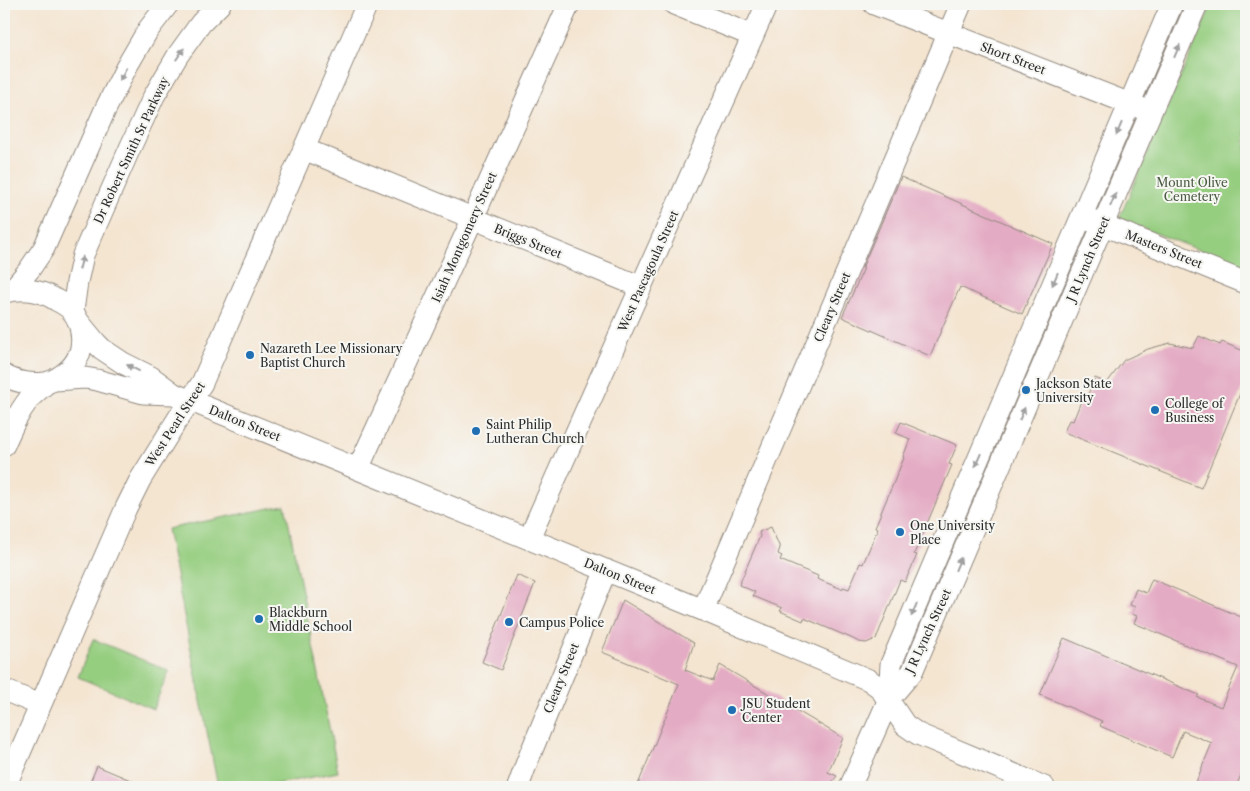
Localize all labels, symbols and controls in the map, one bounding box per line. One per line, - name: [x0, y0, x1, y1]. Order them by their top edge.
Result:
- street label: Short Street: [978, 39, 1048, 78]
- one-way arrow: [1173, 44, 1181, 58]
- one-way arrow: [175, 47, 184, 60]
- one-way arrow: [119, 67, 127, 81]
- street label: Dr Robert Smith Sr Parkway: [90, 74, 172, 226]
- one-way arrow: [1115, 122, 1123, 137]
- street label: Isiah Montgomery Street: [428, 169, 500, 305]
- park label: Mount Olive Cemetery: [1156, 175, 1228, 204]
- one-way arrow: [1110, 193, 1118, 207]
- street label: West Pascagoula Street: [614, 207, 682, 335]
- street label: J R Lynch Street: [1062, 213, 1113, 306]
- street label: Briggs Street: [492, 221, 565, 262]
- street label: Masters Street: [1123, 227, 1205, 272]
- one-way arrow: [77, 256, 85, 271]
- street label: Cleary Street: [811, 269, 854, 344]
- one-way arrow: [1051, 272, 1059, 286]
- place label: Nazareth Lee Missionary Baptist Church: [260, 341, 403, 370]
- marker: Nazareth Lee Missionary Baptist Church: [244, 349, 256, 361]
- one-way arrow: [126, 364, 140, 372]
- place label: Jackson State University: [1034, 376, 1112, 405]
- street label: West Pearl Street: [141, 378, 208, 470]
- marker: Jackson State University: [1020, 384, 1032, 396]
- place label: College of Business: [1165, 396, 1225, 425]
- street label: Dalton Street: [207, 402, 284, 444]
- marker: College of Business: [1149, 404, 1161, 416]
- one-way arrow: [1019, 407, 1027, 421]
- place label: Saint Philip Lutheran Church: [486, 417, 585, 446]
- marker: Saint Philip Lutheran Church: [470, 425, 482, 437]
- one-way arrow: [973, 453, 981, 467]
- place label: One University Place: [910, 518, 995, 547]
- marker: One University Place: [894, 526, 906, 538]
- street label: Dalton Street: [582, 555, 659, 597]
- one-way arrow: [955, 557, 963, 571]
- street label: J R Lynch Street: [901, 586, 954, 677]
- one-way arrow: [910, 603, 918, 617]
- place label: Blackburn Middle School: [269, 605, 353, 634]
- marker: Blackburn Middle School: [253, 613, 265, 625]
- place label: Campus Police: [519, 615, 604, 630]
- marker: Campus Police: [503, 616, 515, 628]
- street label: Cleary Street: [540, 640, 582, 715]
- place label: JSU Student Center: [740, 696, 811, 725]
- marker: JSU Student Center: [726, 704, 738, 716]

